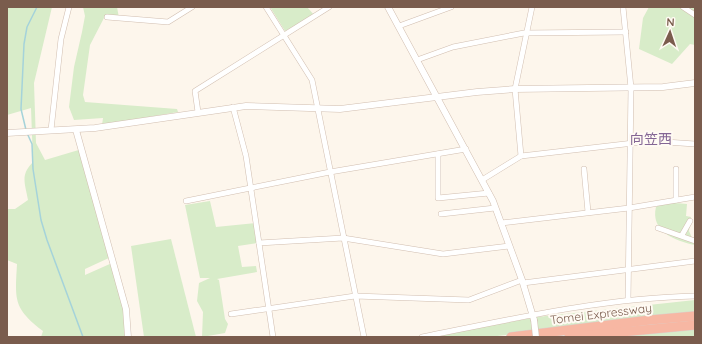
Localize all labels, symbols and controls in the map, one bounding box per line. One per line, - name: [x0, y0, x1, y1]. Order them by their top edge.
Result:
- north arrow: [650, 12, 690, 52]
- text: N: [666, 15, 675, 29]
- district label: 向笠西: [630, 130, 672, 148]
- street label: Tomei Expressway: [549, 300, 653, 327]

